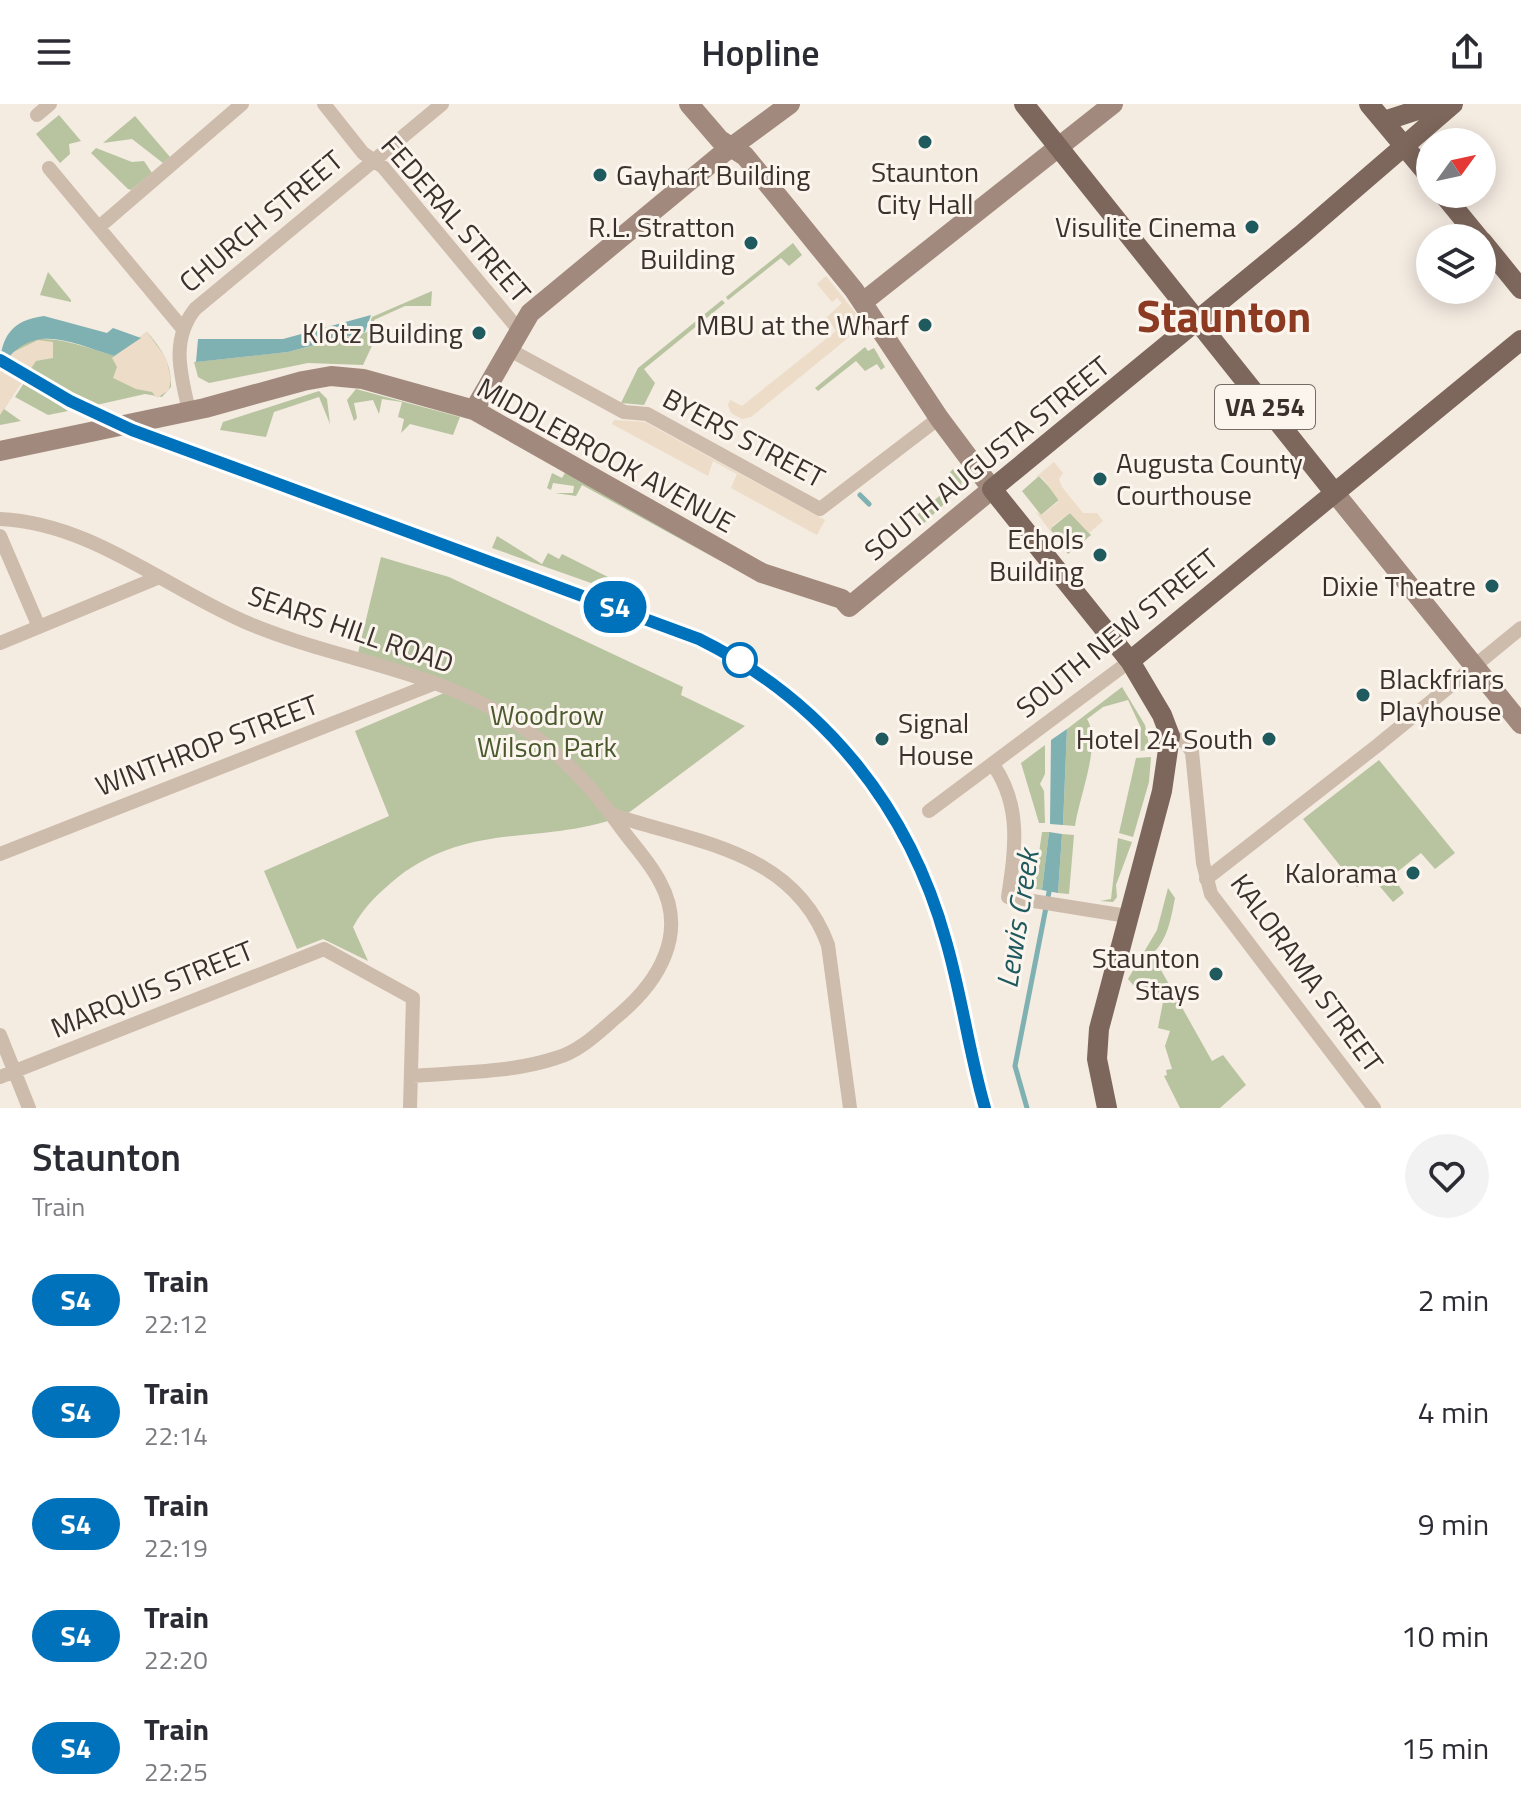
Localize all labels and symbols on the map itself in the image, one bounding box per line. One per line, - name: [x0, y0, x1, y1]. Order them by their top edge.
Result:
- street label: FEDERAL STREET: [371, 125, 542, 312]
- north arrow: [1416, 128, 1496, 208]
- marker: Staunton City Hall: [916, 133, 934, 151]
- street label: CHURCH STREET: [169, 139, 352, 302]
- place label: Staunton City Hall: [871, 150, 979, 225]
- place label: Gayhart Building: [616, 153, 811, 196]
- marker: Gayhart Building: [591, 166, 609, 184]
- place label: R.L. Stratton Building: [588, 205, 735, 280]
- place label: Visulite Cinema: [1055, 205, 1236, 248]
- marker: Visulite Cinema: [1243, 218, 1261, 236]
- marker: R.L. Stratton Building: [742, 234, 760, 252]
- district label: Staunton: [1137, 282, 1311, 349]
- place label: MBU at the Wharf: [696, 303, 910, 346]
- place label: Klotz Building: [302, 311, 463, 354]
- marker: MBU at the Wharf: [916, 316, 934, 334]
- marker: Klotz Building: [470, 324, 488, 342]
- street label: SOUTH AUGUSTA STREET: [854, 345, 1119, 570]
- street label: MIDDLEBROOK AVENUE: [469, 366, 743, 543]
- street label: BYERS STREET: [655, 377, 833, 499]
- road number: VA 254: [1215, 385, 1315, 429]
- place label: Augusta County Courthouse: [1116, 441, 1303, 516]
- marker: Augusta County Courthouse: [1091, 470, 1109, 488]
- place label: Echols Building: [989, 517, 1084, 592]
- street label: SOUTH NEW STREET: [1006, 537, 1227, 728]
- marker: Echols Building: [1091, 546, 1109, 564]
- place label: Dixie Theatre: [1321, 564, 1476, 607]
- street label: SEARS HILL ROAD: [243, 573, 460, 684]
- marker: Dixie Theatre: [1483, 577, 1501, 595]
- line badge: S4: [579, 581, 651, 633]
- unlabelled marker: [723, 643, 757, 677]
- place label: Blackfriars Playhouse: [1379, 657, 1504, 732]
- street label: WINTHROP STREET: [89, 682, 325, 807]
- marker: Blackfriars Playhouse: [1354, 686, 1372, 704]
- park label: Woodrow Wilson Park: [477, 693, 617, 768]
- place label: Signal House: [898, 701, 974, 776]
- place label: Hotel 24 South: [1076, 717, 1253, 760]
- marker: Signal House: [873, 730, 891, 748]
- marker: Hotel 24 South: [1260, 730, 1278, 748]
- water label: Lewis Creek: [983, 843, 1051, 991]
- place label: Kalorama: [1285, 851, 1397, 894]
- street label: KALORAMA STREET: [1220, 864, 1395, 1081]
- marker: Kalorama: [1404, 864, 1422, 882]
- street label: MARQUIS STREET: [44, 928, 260, 1049]
- place label: Staunton Stays: [1092, 936, 1200, 1011]
- marker: Staunton Stays: [1207, 965, 1225, 983]

